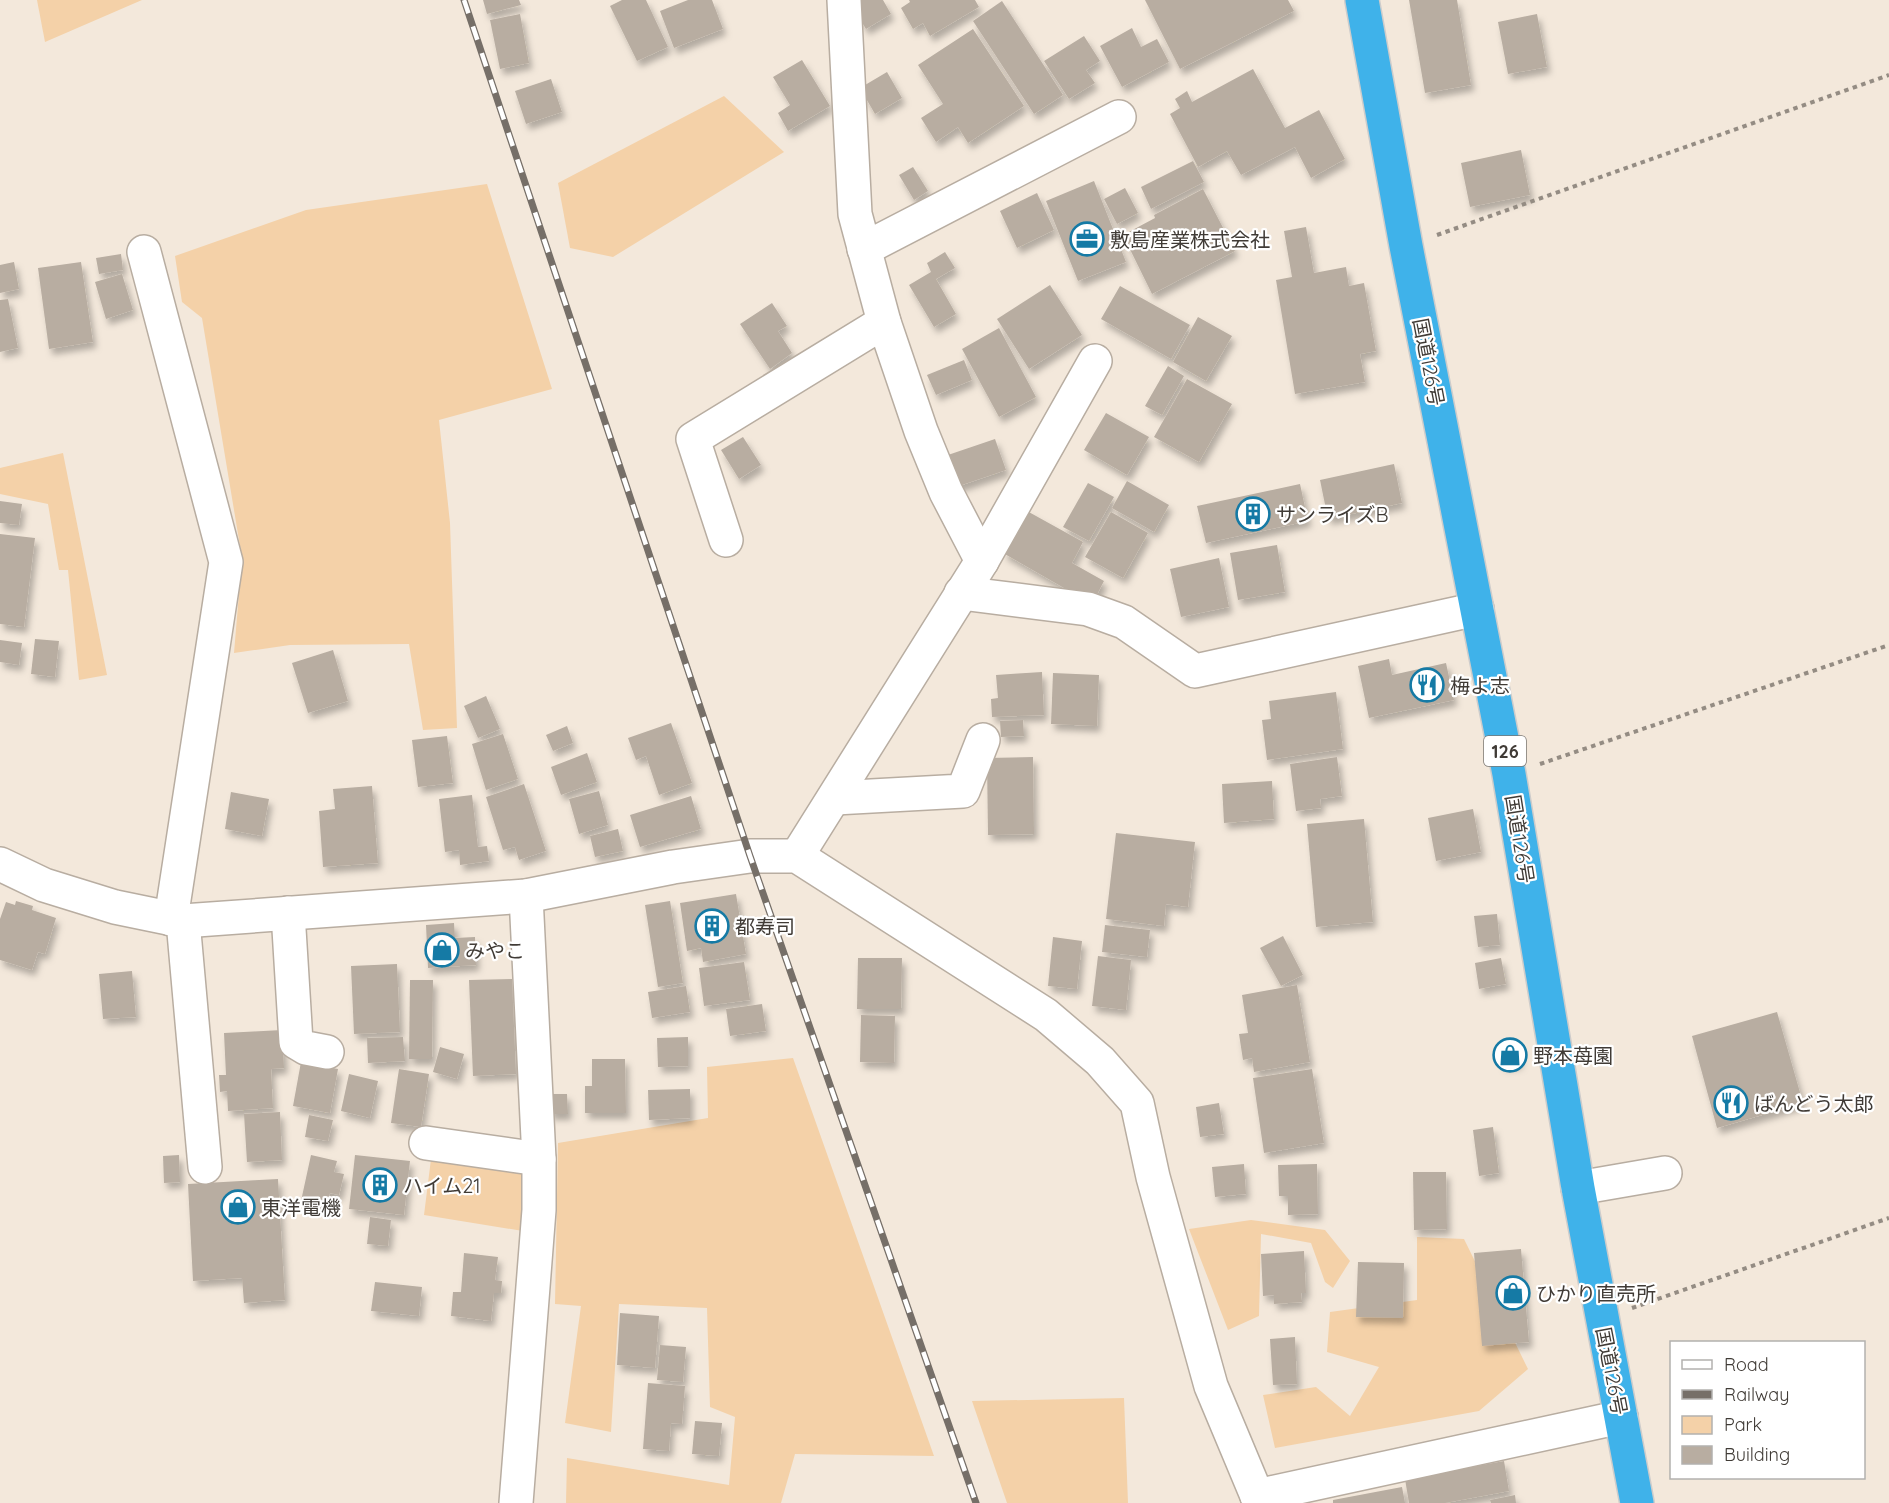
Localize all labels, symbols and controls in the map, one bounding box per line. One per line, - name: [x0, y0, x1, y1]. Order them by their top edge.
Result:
- office icon: 敷島産業株式会社: [1069, 221, 1105, 257]
- place label: 敷島産業株式会社: [1110, 227, 1270, 252]
- street label: 国道126号: [1408, 316, 1450, 408]
- building icon: サンライズB: [1235, 496, 1271, 532]
- place label: サンライズB: [1276, 502, 1388, 527]
- restaurant icon: 梅よ志: [1409, 667, 1445, 703]
- place label: 梅よ志: [1450, 673, 1510, 698]
- road number: 126: [1484, 736, 1526, 766]
- street label: 国道126号: [1501, 793, 1539, 885]
- building icon: 都寿司: [694, 908, 730, 944]
- place label: 都寿司: [735, 914, 795, 939]
- shop icon: みやこ: [424, 932, 460, 968]
- place label: みやこ: [465, 938, 525, 963]
- shop icon: 野本苺園: [1492, 1037, 1528, 1073]
- place label: 野本苺園: [1533, 1043, 1613, 1068]
- restaurant icon: ばんどう太郎: [1713, 1085, 1749, 1121]
- place label: ばんどう太郎: [1754, 1091, 1873, 1116]
- building icon: ハイム21: [362, 1167, 398, 1203]
- place label: ハイム21: [403, 1173, 481, 1198]
- shop icon: 東洋電機: [220, 1189, 256, 1225]
- place label: 東洋電機: [261, 1195, 341, 1220]
- shop icon: ひかり直売所: [1495, 1275, 1531, 1311]
- place label: ひかり直売所: [1536, 1281, 1656, 1306]
- street label: 国道126号: [1591, 1325, 1633, 1417]
- legend: [1670, 1341, 1865, 1479]
- text: Road: [1724, 1353, 1769, 1376]
- text: Railway: [1724, 1383, 1790, 1406]
- text: Park: [1724, 1413, 1762, 1436]
- text: Building: [1724, 1443, 1790, 1466]

